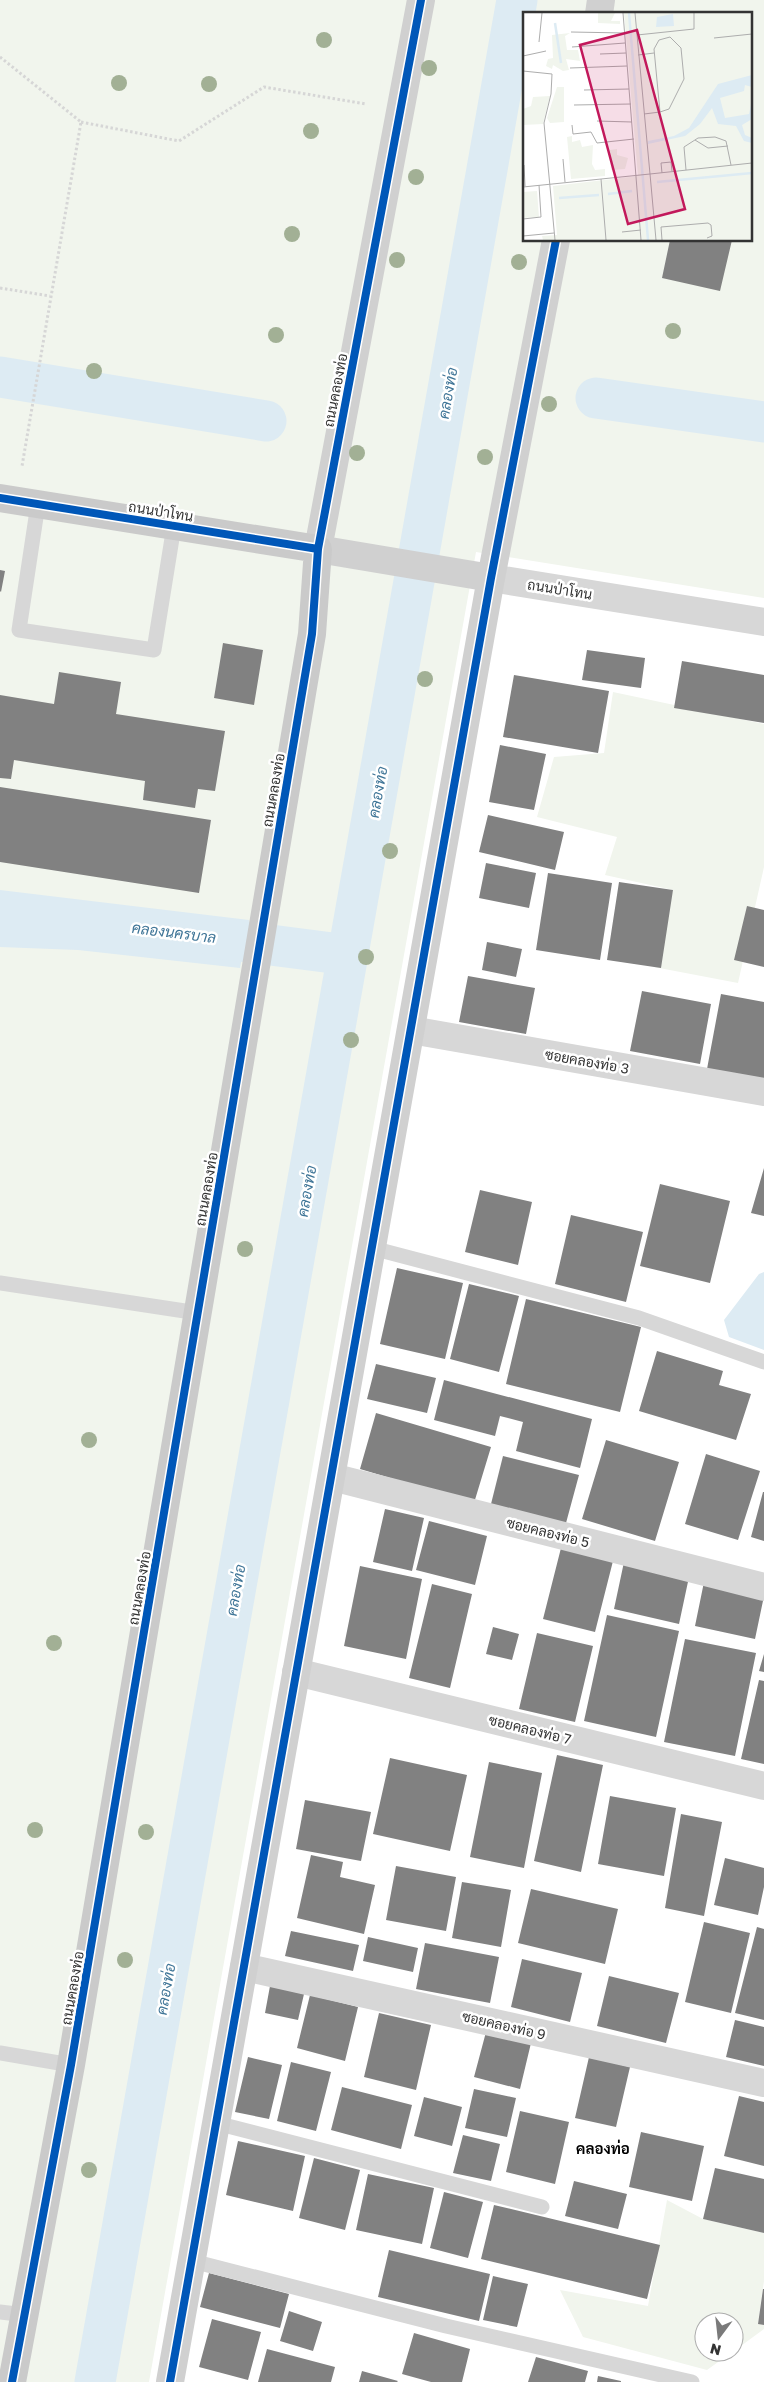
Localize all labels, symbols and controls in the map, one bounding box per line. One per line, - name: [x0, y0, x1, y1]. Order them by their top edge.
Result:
- inset map: [523, 12, 752, 241]
- street label: ถนนคลองท่อ: [320, 352, 350, 428]
- water label: คลองท่อ: [434, 366, 460, 420]
- street label: ถนนป่าโทน: [127, 497, 195, 525]
- street label: ถนนป่าโทน: [526, 575, 594, 603]
- street label: ถนนคลองท่อ: [258, 752, 288, 828]
- water label: คลองท่อ: [364, 765, 390, 819]
- water label: คลองนครบาล: [131, 918, 218, 946]
- street label: ซอยคลองท่อ 3: [544, 1045, 630, 1077]
- street label: ถนนคลองท่อ: [191, 1151, 221, 1227]
- water label: คลองท่อ: [293, 1164, 319, 1218]
- street label: ซอยคลองท่อ 5: [505, 1513, 591, 1551]
- street label: ถนนคลองท่อ: [124, 1550, 154, 1626]
- water label: คลองท่อ: [222, 1563, 248, 1617]
- street label: ซอยคลองท่อ 7: [487, 1711, 573, 1747]
- street label: ถนนคลองท่อ: [57, 1950, 87, 2026]
- water label: คลองท่อ: [152, 1962, 178, 2016]
- street label: ซอยคลองท่อ 9: [460, 2007, 548, 2043]
- district label: คลองท่อ: [576, 2139, 630, 2157]
- north arrow: [694, 2312, 744, 2362]
- text: N: [708, 2340, 723, 2360]

